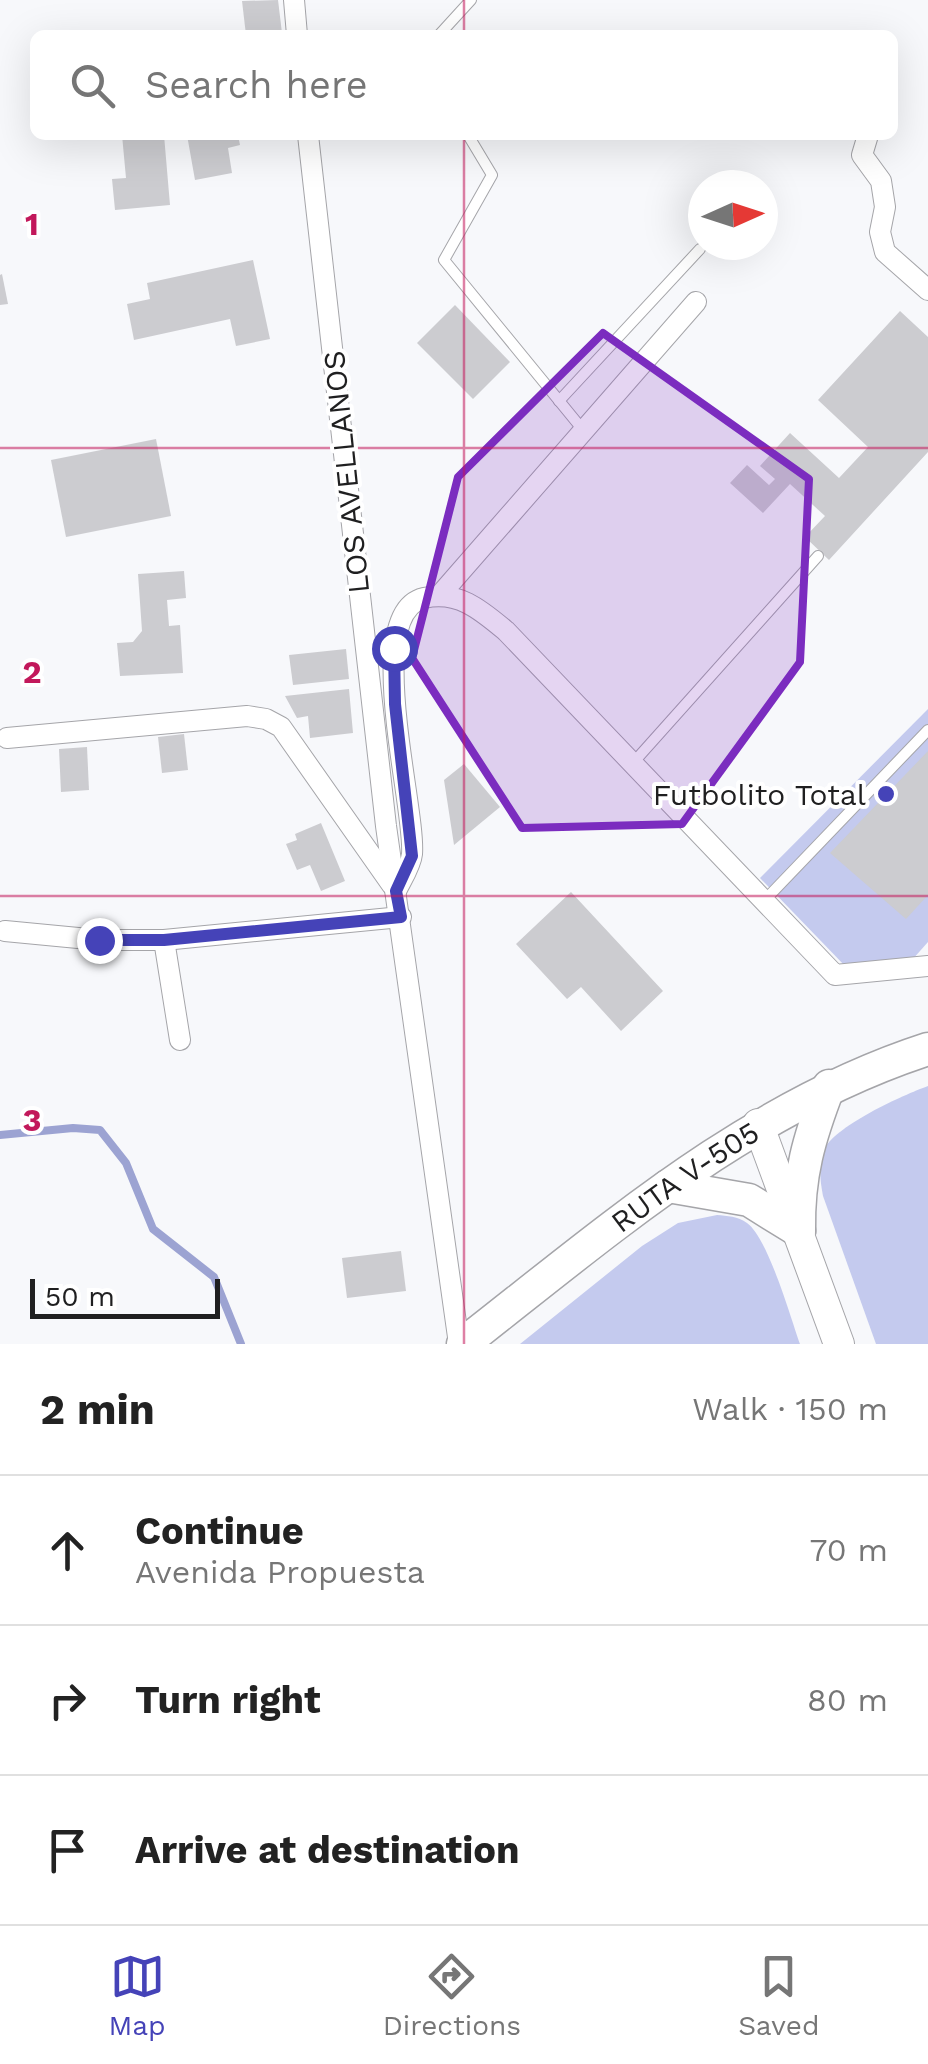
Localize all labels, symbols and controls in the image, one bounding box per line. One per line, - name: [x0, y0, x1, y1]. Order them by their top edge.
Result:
- search box: [30, 30, 898, 140]
- icon: search: [65, 58, 120, 113]
- text: Search here: [145, 63, 368, 107]
- north arrow: [688, 170, 778, 260]
- text: 1: [25, 205, 39, 243]
- street label: LOS AVELLANOS: [316, 349, 376, 595]
- route start: [372, 626, 418, 672]
- text: 2: [22, 653, 42, 691]
- place label: Futbolito Total: [653, 777, 866, 812]
- marker: Futbolito Total: [875, 783, 897, 805]
- route end: [77, 918, 123, 964]
- text: 3: [23, 1101, 41, 1139]
- street label: RUTA V-505: [604, 1114, 765, 1239]
- scale bar: [30, 1274, 220, 1318]
- text: 50 m: [45, 1280, 115, 1313]
- text: 2 min: [40, 1385, 155, 1434]
- text: Walk · 150 m: [692, 1390, 888, 1428]
- text: Continue: [135, 1509, 304, 1553]
- icon: ahead: [40, 1523, 95, 1578]
- text: 70 m: [809, 1531, 888, 1569]
- text: Avenida Propuesta: [135, 1553, 425, 1591]
- icon: right: [40, 1673, 95, 1728]
- text: Turn right: [135, 1678, 321, 1722]
- text: 80 m: [807, 1681, 888, 1719]
- icon: arrive: [40, 1823, 95, 1878]
- text: Arrive at destination: [135, 1828, 520, 1872]
- tab: Map: [109, 1949, 166, 2042]
- tab: Directions: [383, 1949, 521, 2042]
- tab: Saved: [738, 1949, 819, 2042]

